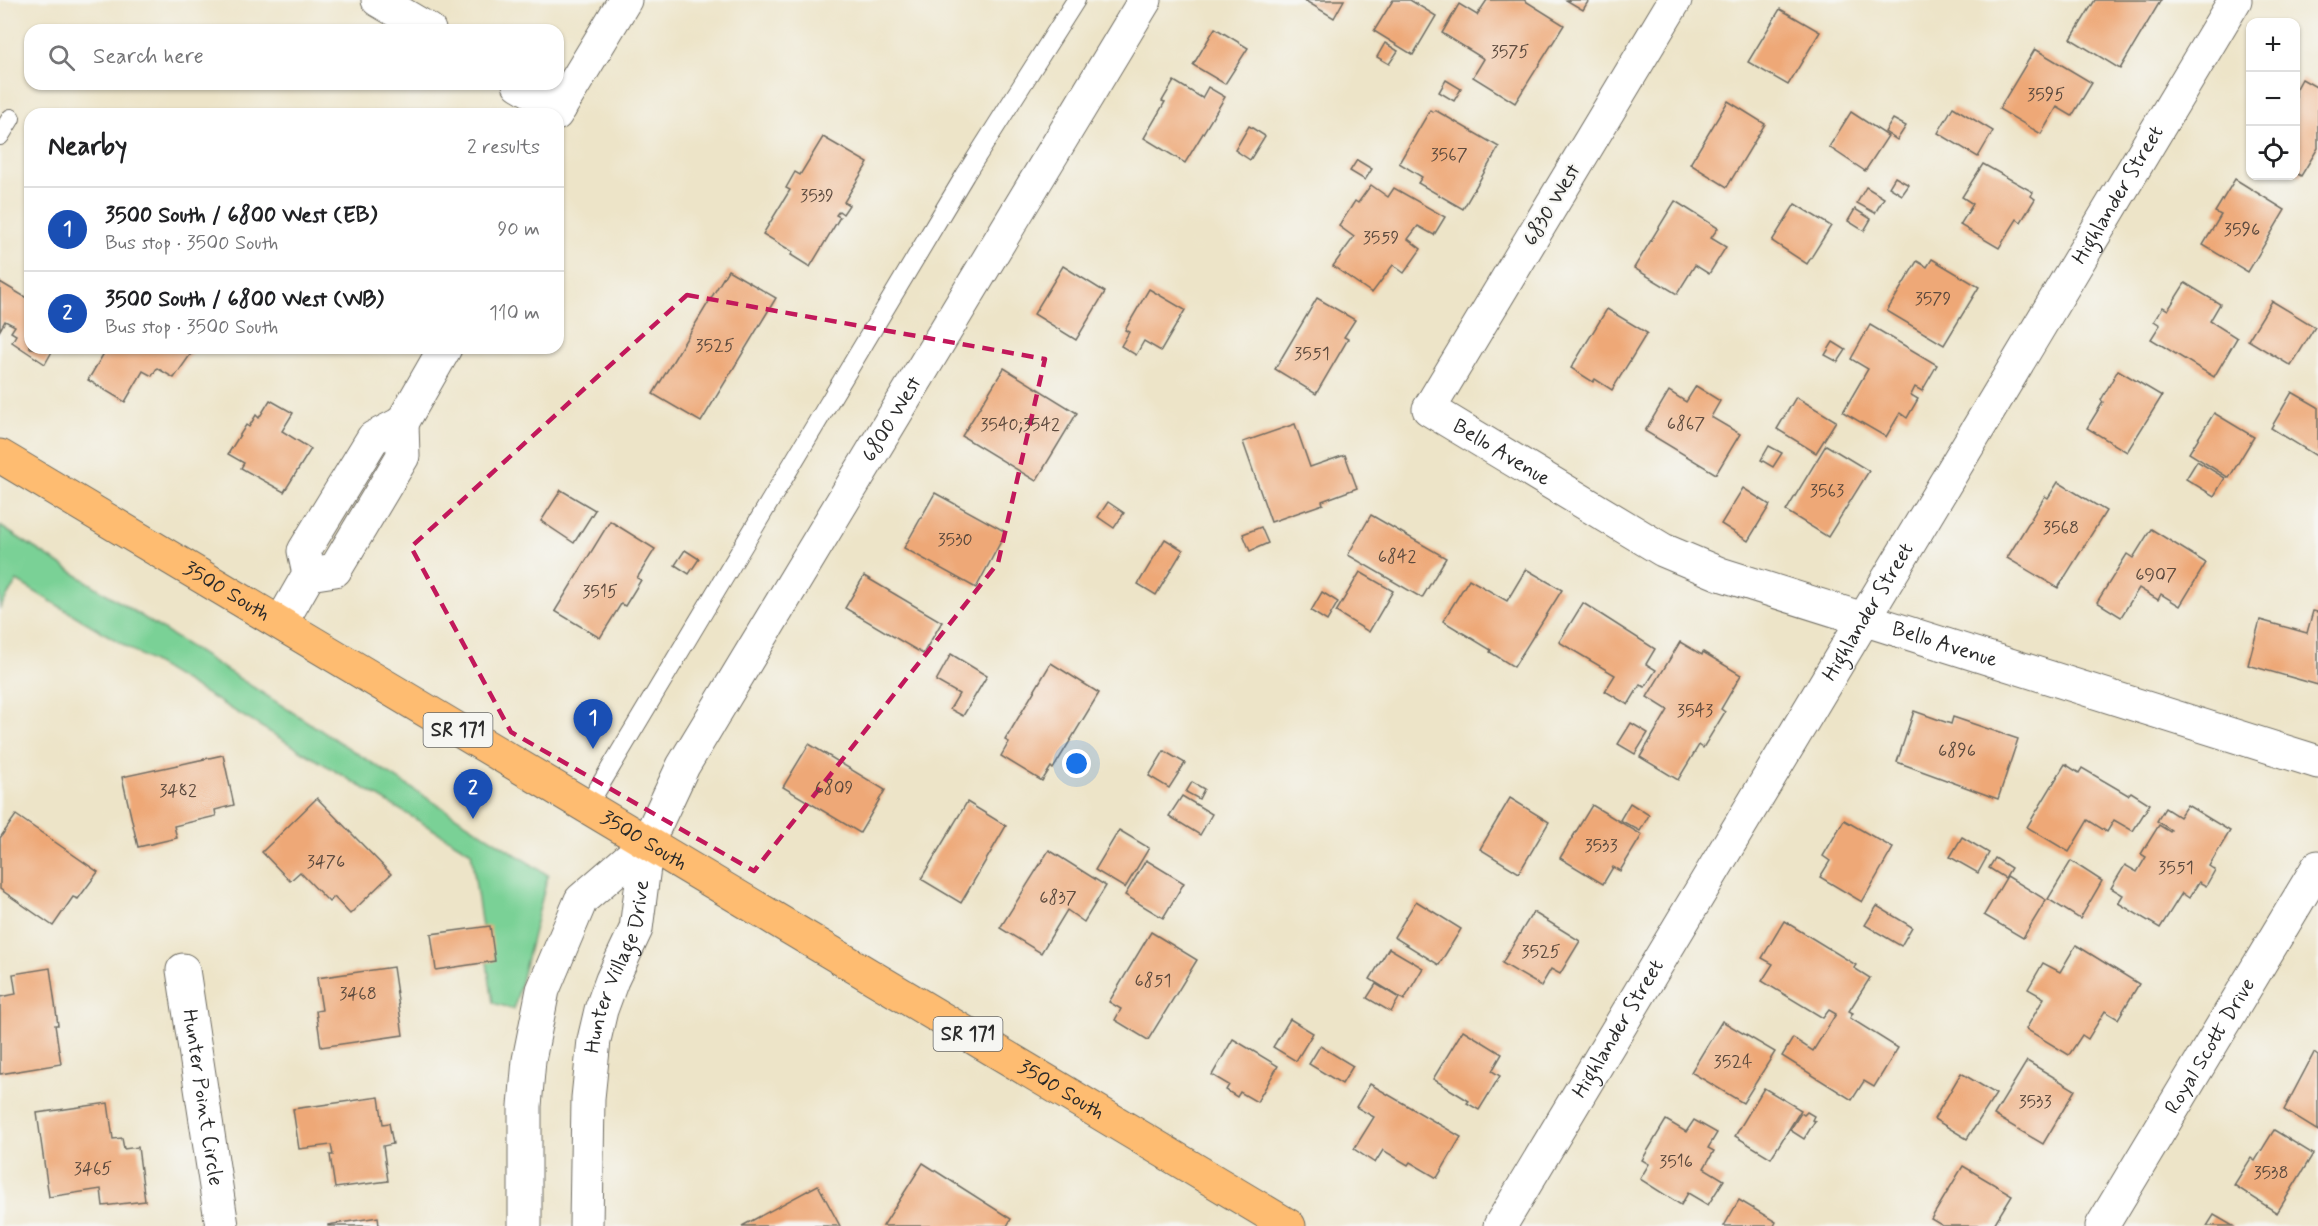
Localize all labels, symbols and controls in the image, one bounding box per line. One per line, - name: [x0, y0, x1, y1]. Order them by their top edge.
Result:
- map controls: [2246, 18, 2300, 180]
- button: +: [2246, 18, 2300, 72]
- search box: [24, 24, 564, 90]
- house number: 3575: [1491, 40, 1529, 64]
- icon: search: [45, 41, 78, 74]
- text: Search here: [93, 43, 204, 71]
- button: −: [2246, 72, 2300, 126]
- house number: 3595: [2027, 83, 2065, 107]
- street label: Highlander Street: [2066, 120, 2170, 270]
- button: locate: [2246, 126, 2300, 180]
- text: Nearby: [48, 130, 127, 164]
- text: 2 results: [467, 134, 540, 161]
- house number: 3567: [1430, 143, 1468, 167]
- street label: 6830 West: [1516, 158, 1588, 251]
- house number: 3539: [800, 184, 834, 208]
- text: 3500 South / 6800 West (EB): [105, 202, 377, 230]
- text: 1: [63, 216, 72, 243]
- text: 90 m: [497, 216, 540, 243]
- house number: 3596: [2224, 218, 2260, 242]
- house number: 3559: [1363, 226, 1399, 250]
- text: Bus stop · 3500 South: [105, 230, 278, 257]
- text: 3500 South / 6800 West (WB): [105, 286, 384, 314]
- house number: 3579: [1915, 287, 1951, 311]
- text: 2: [63, 300, 72, 327]
- text: 110 m: [489, 300, 540, 327]
- text: Bus stop · 3500 South: [105, 314, 278, 341]
- house number: 3525: [695, 334, 735, 358]
- house number: 3551: [1294, 342, 1330, 366]
- street label: 6800 West: [855, 371, 929, 467]
- street label: Bello Avenue: [1447, 412, 1556, 493]
- house number: 6867: [1667, 412, 1705, 436]
- house number: 3540;3542: [980, 413, 1060, 437]
- house number: 3563: [1810, 479, 1844, 503]
- house number: 3568: [2043, 516, 2079, 540]
- house number: 3530: [937, 528, 973, 552]
- street label: Highlander Street: [1816, 537, 1921, 686]
- house number: 6842: [1378, 545, 1416, 569]
- street label: 3500 South: [178, 555, 275, 628]
- house number: 6907: [2135, 563, 2177, 587]
- house number: 3515: [582, 580, 618, 604]
- street label: Bello Avenue: [1888, 615, 2001, 674]
- house number: 3543: [1677, 699, 1713, 723]
- pin: 1: [574, 700, 612, 749]
- road number: SR 171: [424, 713, 492, 747]
- house number: 6896: [1938, 739, 1976, 763]
- your location: [1062, 749, 1091, 778]
- pin: 2: [454, 770, 492, 819]
- house number: 6809: [815, 776, 854, 800]
- house number: 3482: [159, 779, 197, 803]
- street label: 3500 South: [595, 804, 692, 877]
- house number: 3533: [1584, 834, 1618, 858]
- house number: 3476: [307, 850, 345, 874]
- house number: 3551: [2158, 856, 2194, 880]
- street label: Hunter Village Drive: [579, 878, 656, 1054]
- house number: 6837: [1039, 886, 1077, 910]
- house number: 3525: [1521, 940, 1561, 964]
- street label: Highlander Street: [1566, 954, 1671, 1103]
- house number: 6851: [1134, 969, 1172, 993]
- street label: Royal Scott Drive: [2158, 973, 2262, 1119]
- house number: 3468: [339, 982, 377, 1006]
- street label: Hunter Point Circle: [175, 1007, 230, 1188]
- road number: SR 171: [934, 1017, 1002, 1051]
- house number: 3524: [1714, 1050, 1752, 1074]
- street label: 3500 South: [1013, 1053, 1110, 1127]
- house number: 3533: [2018, 1090, 2052, 1114]
- house number: 3516: [1659, 1150, 1693, 1174]
- house number: 3465: [74, 1157, 112, 1181]
- house number: 3538: [2253, 1161, 2289, 1185]

